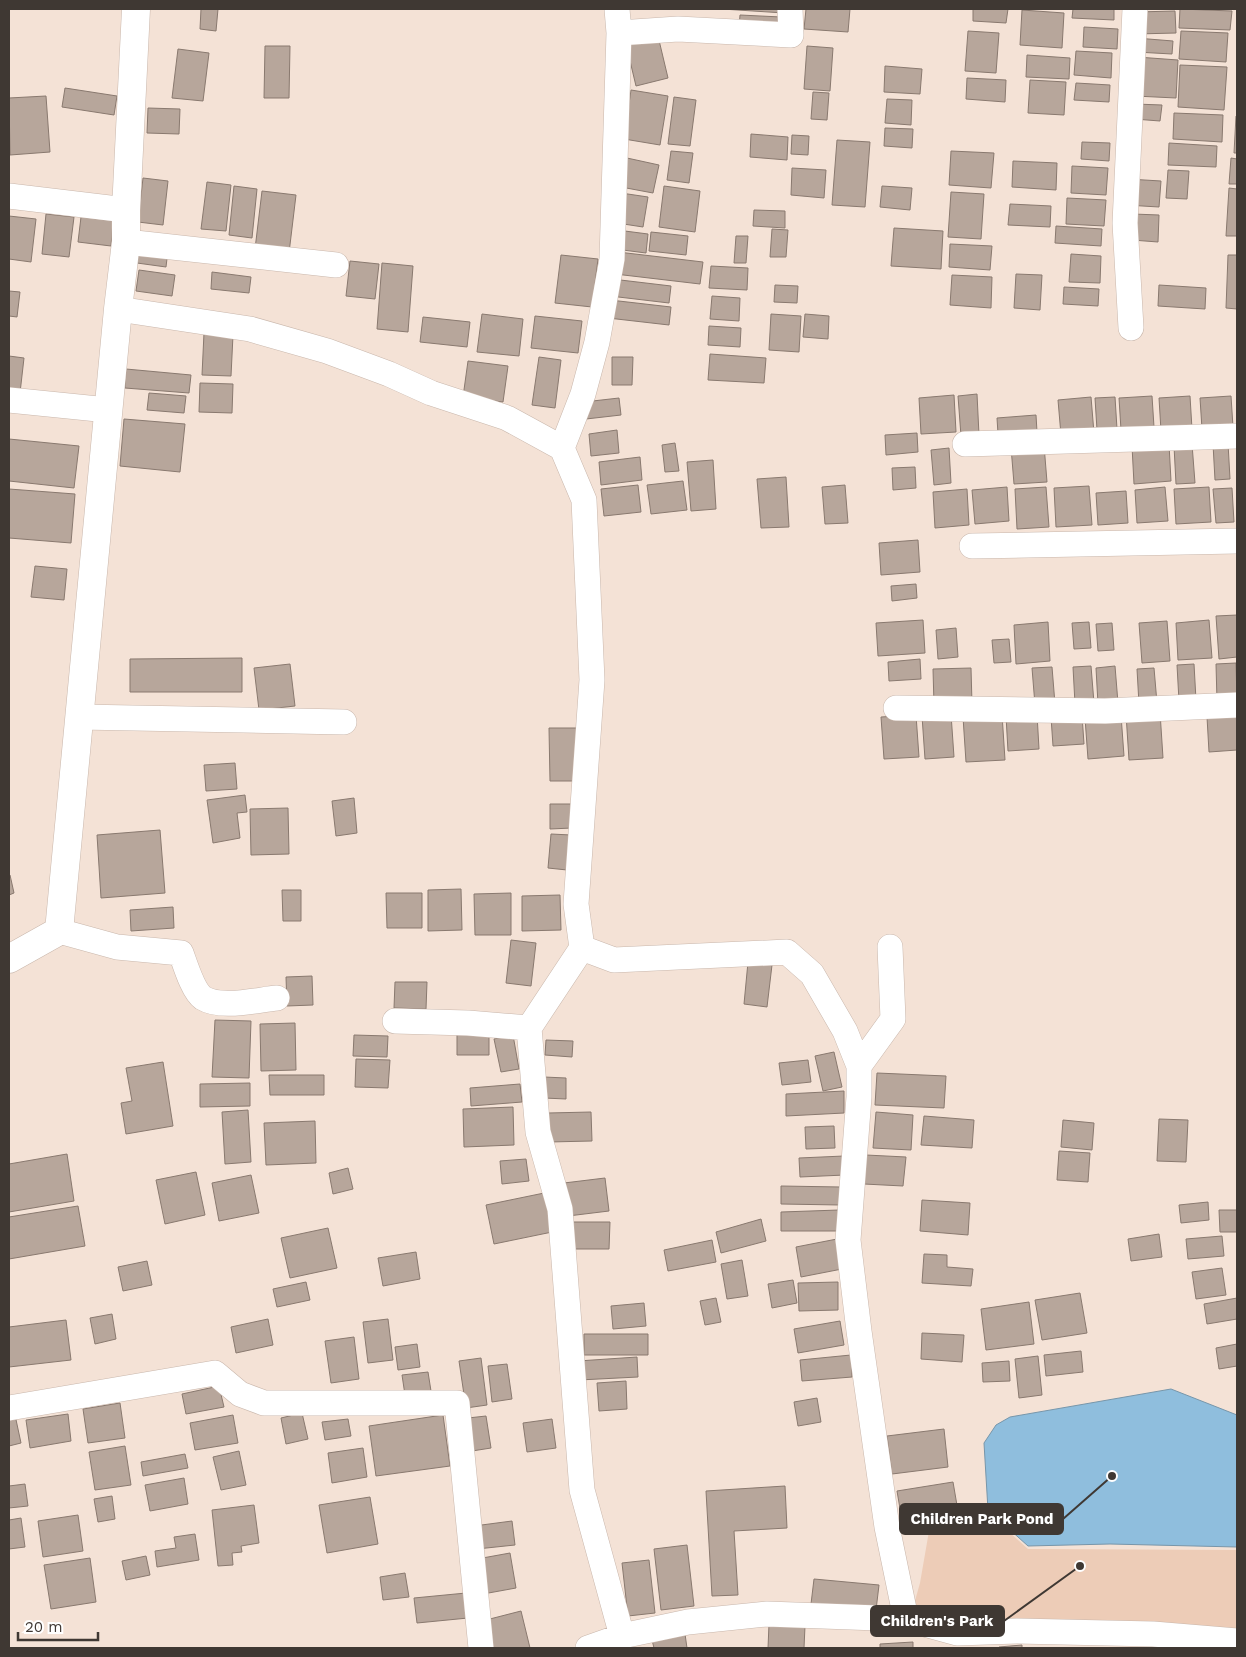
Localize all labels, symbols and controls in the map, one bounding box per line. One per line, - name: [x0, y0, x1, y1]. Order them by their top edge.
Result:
- callout: Children Park Pond: [900, 1504, 1063, 1534]
- text: Children Park Pond: [911, 1510, 1053, 1528]
- callout: Children's Park: [871, 1606, 1004, 1636]
- scale bar: [18, 1610, 98, 1642]
- text: Children's Park: [881, 1612, 994, 1630]
- text: 20 m: [25, 1618, 63, 1636]

